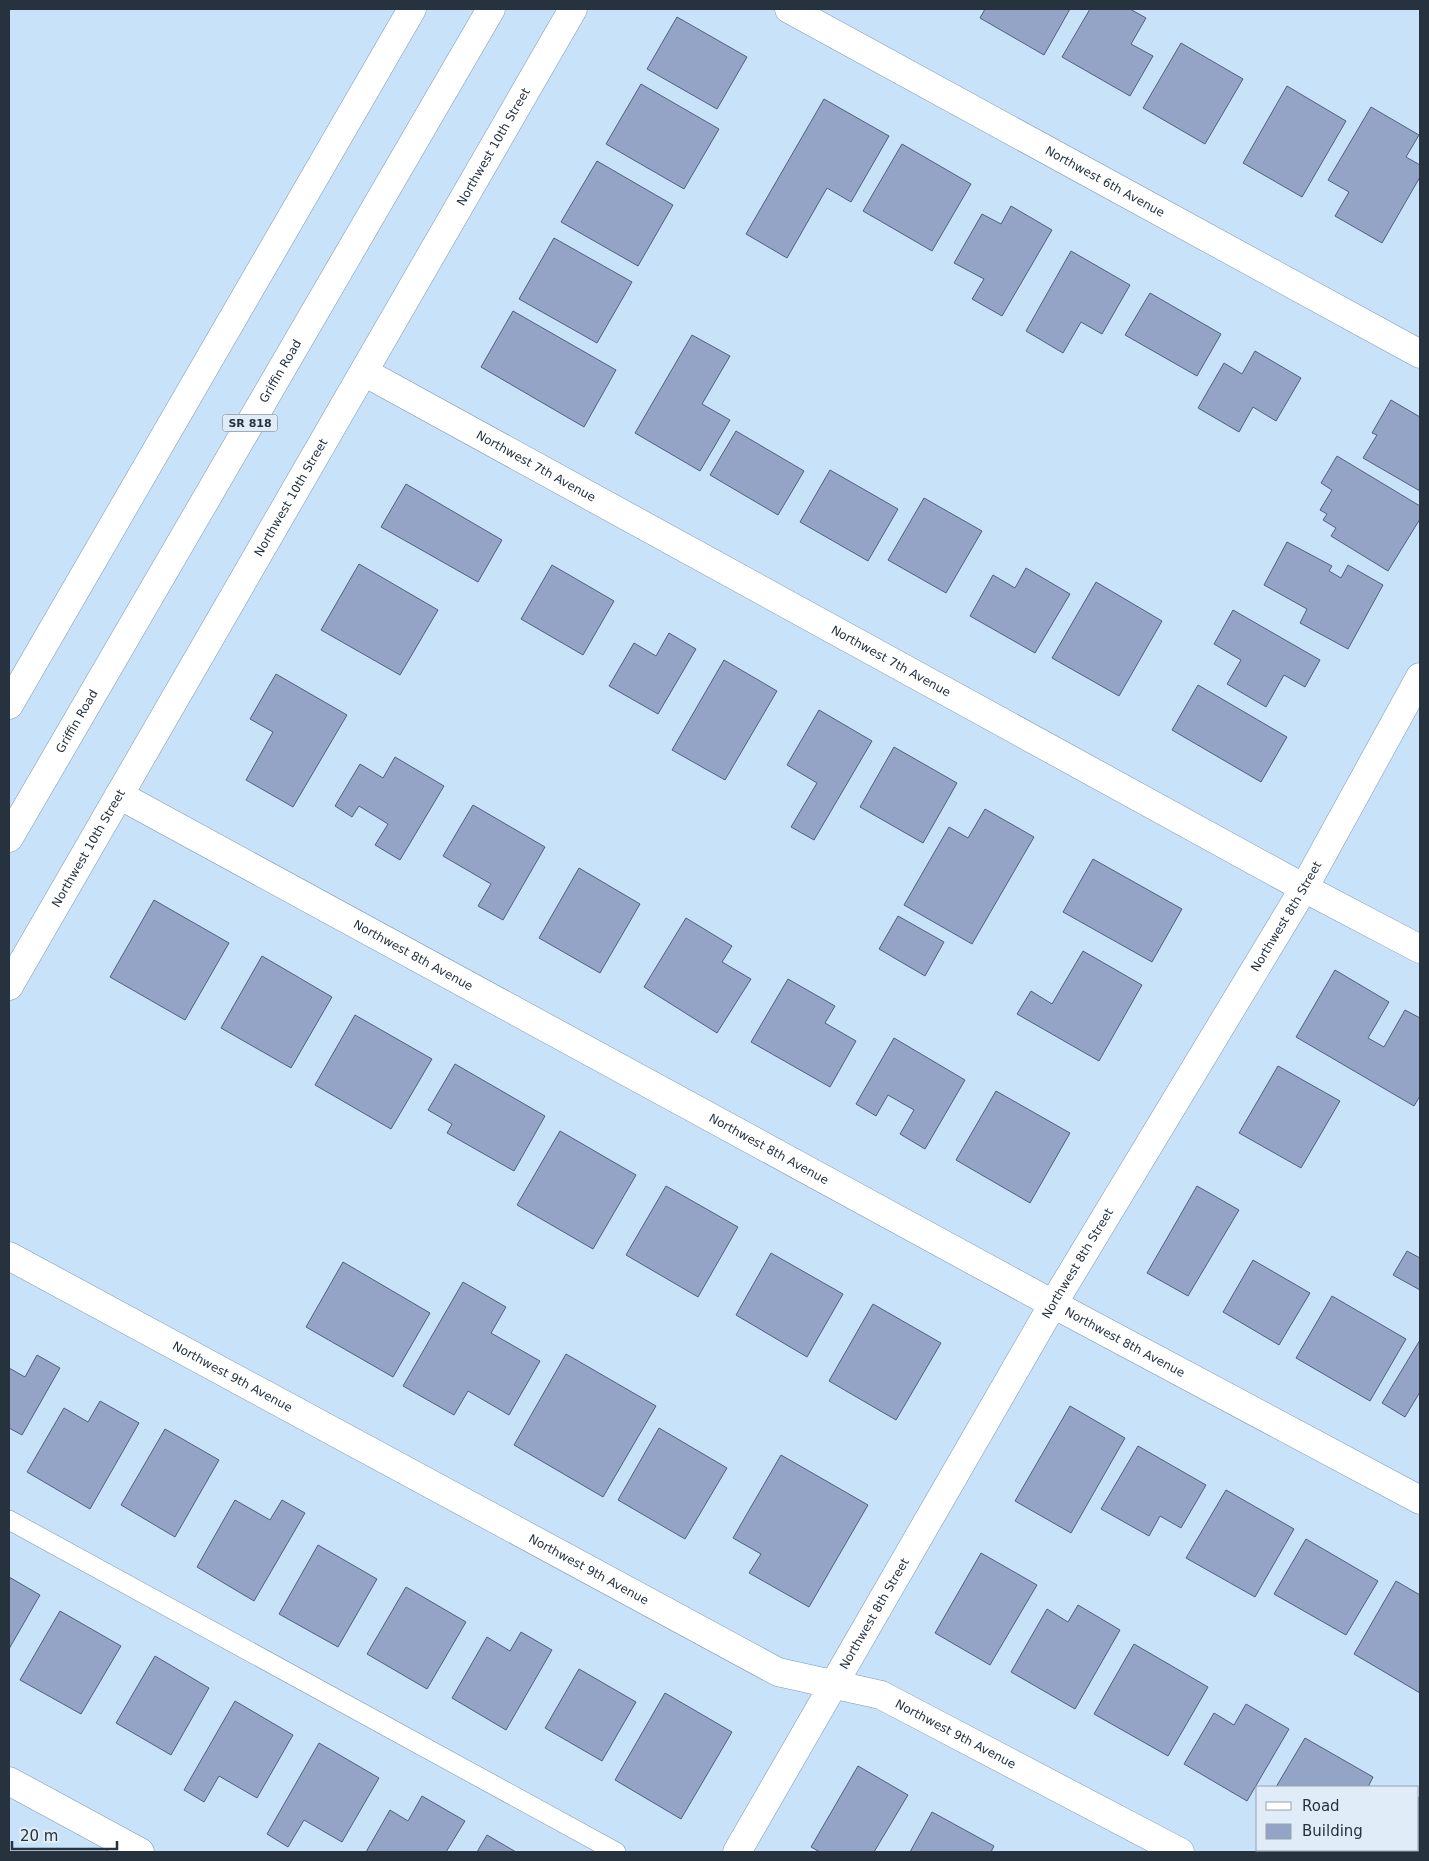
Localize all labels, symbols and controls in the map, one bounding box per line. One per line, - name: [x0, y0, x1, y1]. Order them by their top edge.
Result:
- street label: Northwest 10th Street: [454, 85, 533, 208]
- street label: Northwest 6th Avenue: [1043, 143, 1167, 220]
- street label: Griffin Road: [257, 337, 304, 405]
- road number: SR 818: [222, 414, 278, 432]
- street label: Northwest 7th Avenue: [474, 428, 598, 505]
- street label: Northwest 10th Street: [252, 436, 331, 559]
- street label: Northwest 7th Avenue: [829, 623, 953, 700]
- street label: Griffin Road: [53, 687, 101, 755]
- street label: Northwest 10th Street: [49, 787, 128, 910]
- street label: Northwest 8th Street: [1248, 859, 1324, 974]
- street label: Northwest 8th Avenue: [351, 917, 475, 994]
- street label: Northwest 8th Avenue: [707, 1111, 831, 1187]
- street label: Northwest 8th Street: [1039, 1206, 1116, 1321]
- street label: Northwest 8th Avenue: [1062, 1305, 1187, 1380]
- street label: Northwest 9th Avenue: [170, 1339, 295, 1415]
- street label: Northwest 9th Avenue: [526, 1532, 651, 1608]
- street label: Northwest 8th Street: [837, 1555, 912, 1672]
- street label: Northwest 9th Avenue: [893, 1697, 1018, 1771]
- legend: [1256, 1786, 1419, 1851]
- text: Road: [1302, 1797, 1340, 1815]
- scale bar: [12, 1818, 118, 1850]
- text: Building: [1302, 1822, 1363, 1840]
- text: 20 m: [20, 1827, 58, 1845]

